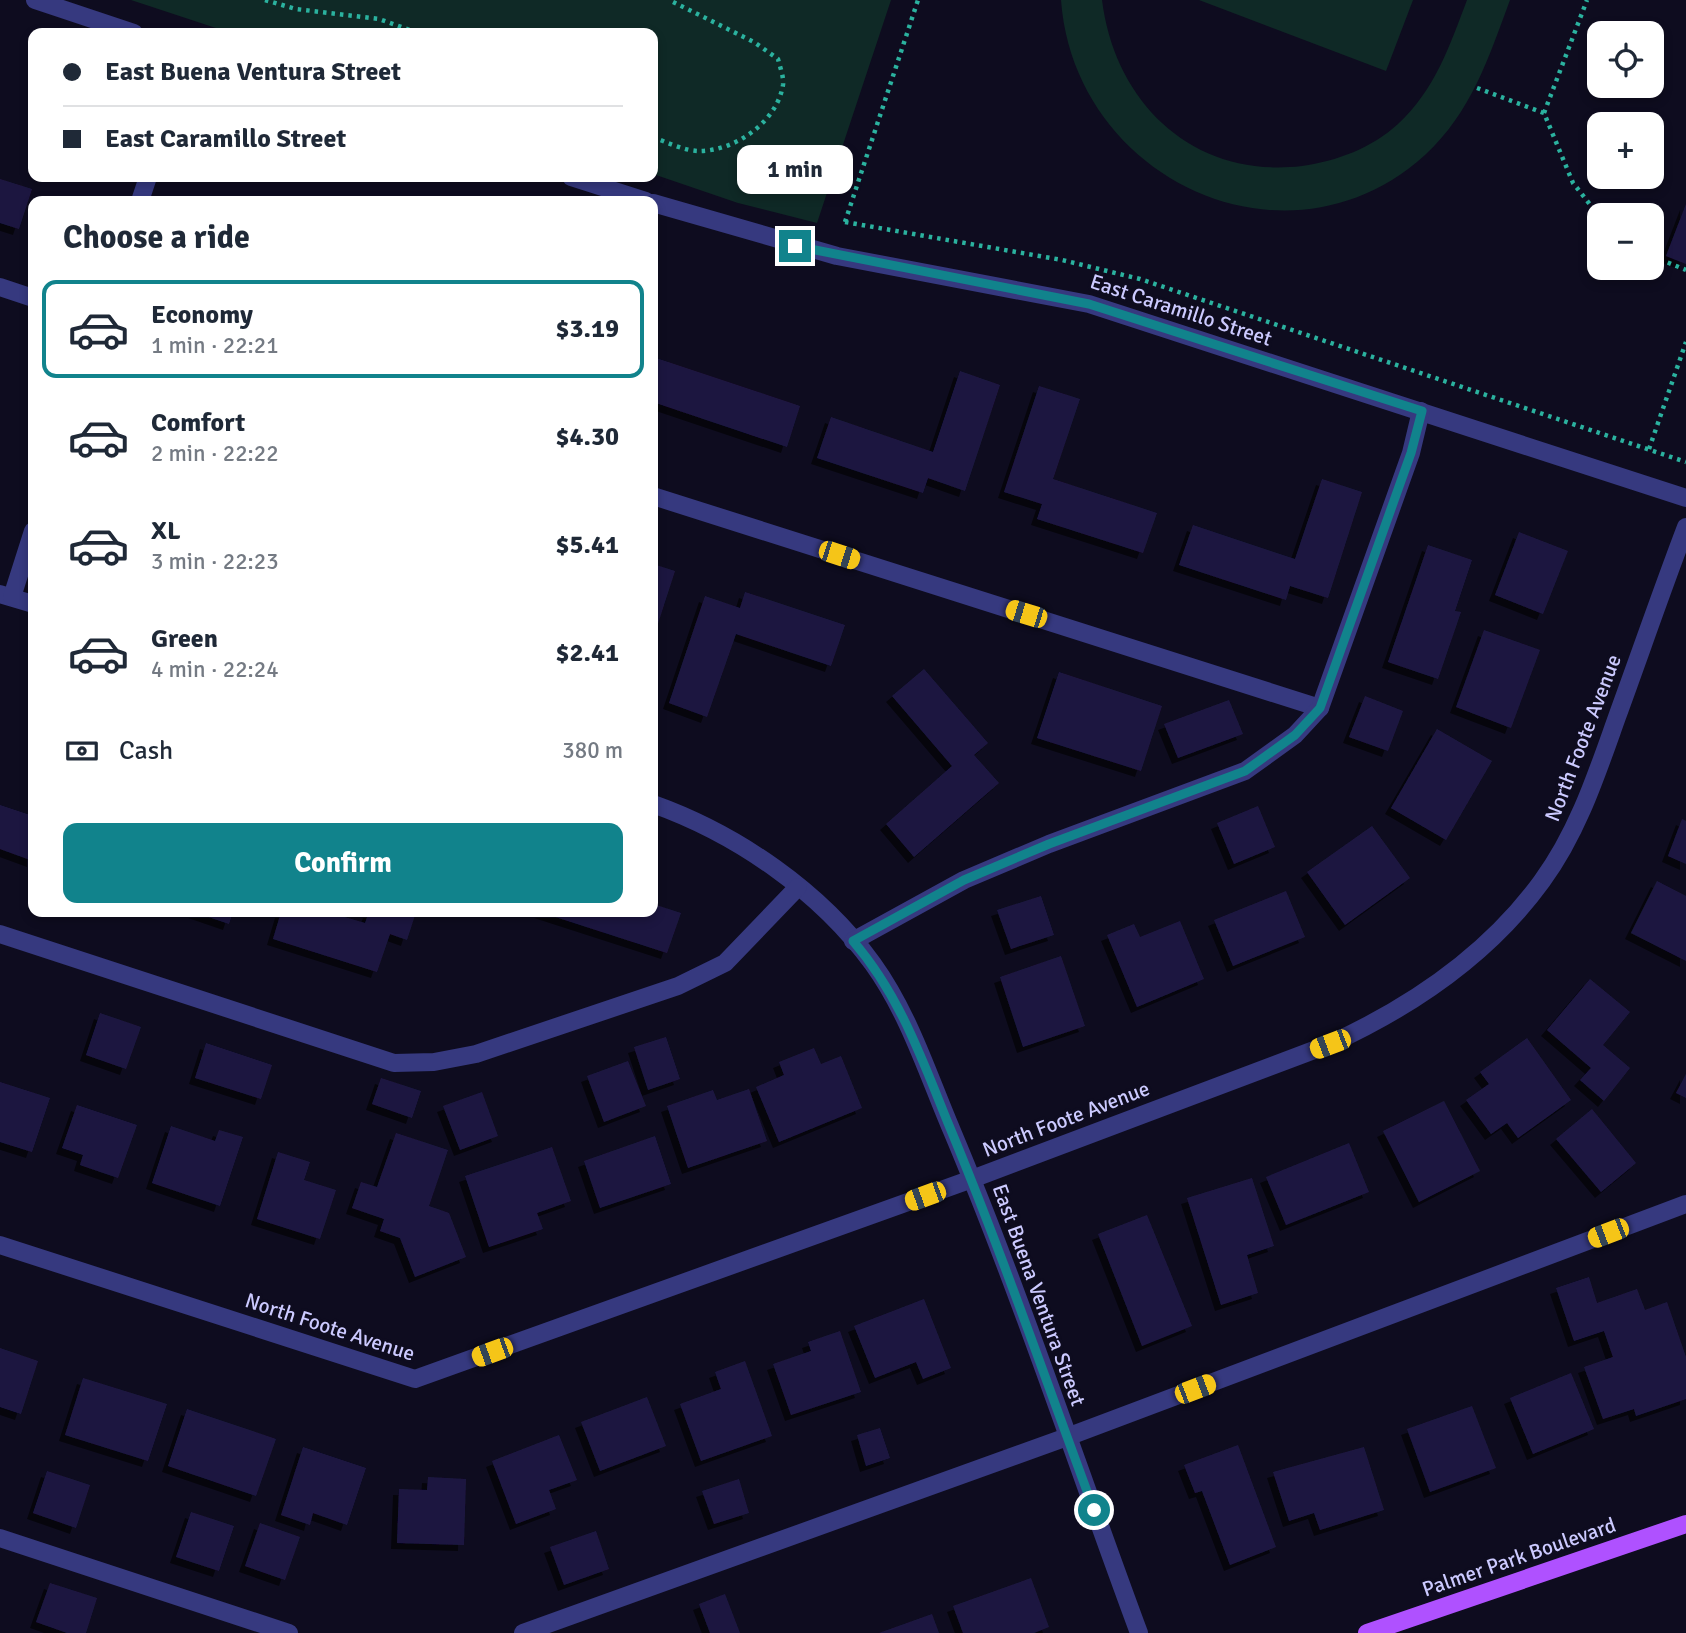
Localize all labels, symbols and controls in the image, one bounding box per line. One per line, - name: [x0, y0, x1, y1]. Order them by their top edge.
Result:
- map controls: [1587, 21, 1664, 280]
- button: locate: [1587, 21, 1664, 98]
- text: East Buena Ventura Street: [105, 56, 401, 88]
- button: +: [1587, 112, 1664, 189]
- text: East Caramillo Street: [105, 123, 346, 155]
- callout: 1 min: [737, 145, 853, 194]
- text: 1 min: [767, 155, 823, 184]
- button: −: [1587, 203, 1664, 280]
- text: Choose a ride: [63, 218, 250, 257]
- route end: [779, 230, 811, 262]
- street label: East Caramillo Street: [1087, 268, 1275, 352]
- icon: car: [67, 298, 130, 361]
- text: Economy: [151, 299, 253, 331]
- text: $3.19: [555, 313, 619, 345]
- text: 1 min · 22:21: [151, 331, 279, 360]
- icon: car: [67, 406, 130, 469]
- text: Comfort: [151, 407, 245, 439]
- text: $4.30: [555, 421, 619, 453]
- text: 2 min · 22:22: [151, 439, 279, 468]
- icon: car: [67, 514, 130, 577]
- text: XL: [151, 515, 181, 547]
- text: $5.41: [555, 529, 619, 561]
- car: [816, 539, 863, 571]
- text: 3 min · 22:23: [151, 547, 279, 576]
- car: [1003, 598, 1050, 630]
- icon: car: [67, 622, 130, 685]
- text: Green: [151, 623, 218, 655]
- text: $2.41: [555, 637, 619, 669]
- street label: North Foote Avenue: [1539, 651, 1627, 825]
- text: 4 min · 22:24: [151, 655, 279, 684]
- icon: cash: [63, 732, 101, 770]
- text: Cash: [119, 735, 173, 767]
- text: 380 m: [562, 736, 623, 765]
- button: Confirm: [63, 823, 623, 903]
- car: [1307, 1027, 1354, 1061]
- street label: North Foote Avenue: [979, 1075, 1153, 1163]
- car: [902, 1179, 949, 1213]
- street label: East Buena Ventura Street: [987, 1180, 1091, 1410]
- car: [1585, 1216, 1632, 1250]
- street label: North Foote Avenue: [242, 1287, 418, 1367]
- car: [469, 1335, 516, 1369]
- car: [1172, 1372, 1219, 1406]
- route start: [1078, 1494, 1110, 1526]
- street label: Palmer Park Boulevard: [1419, 1512, 1619, 1602]

